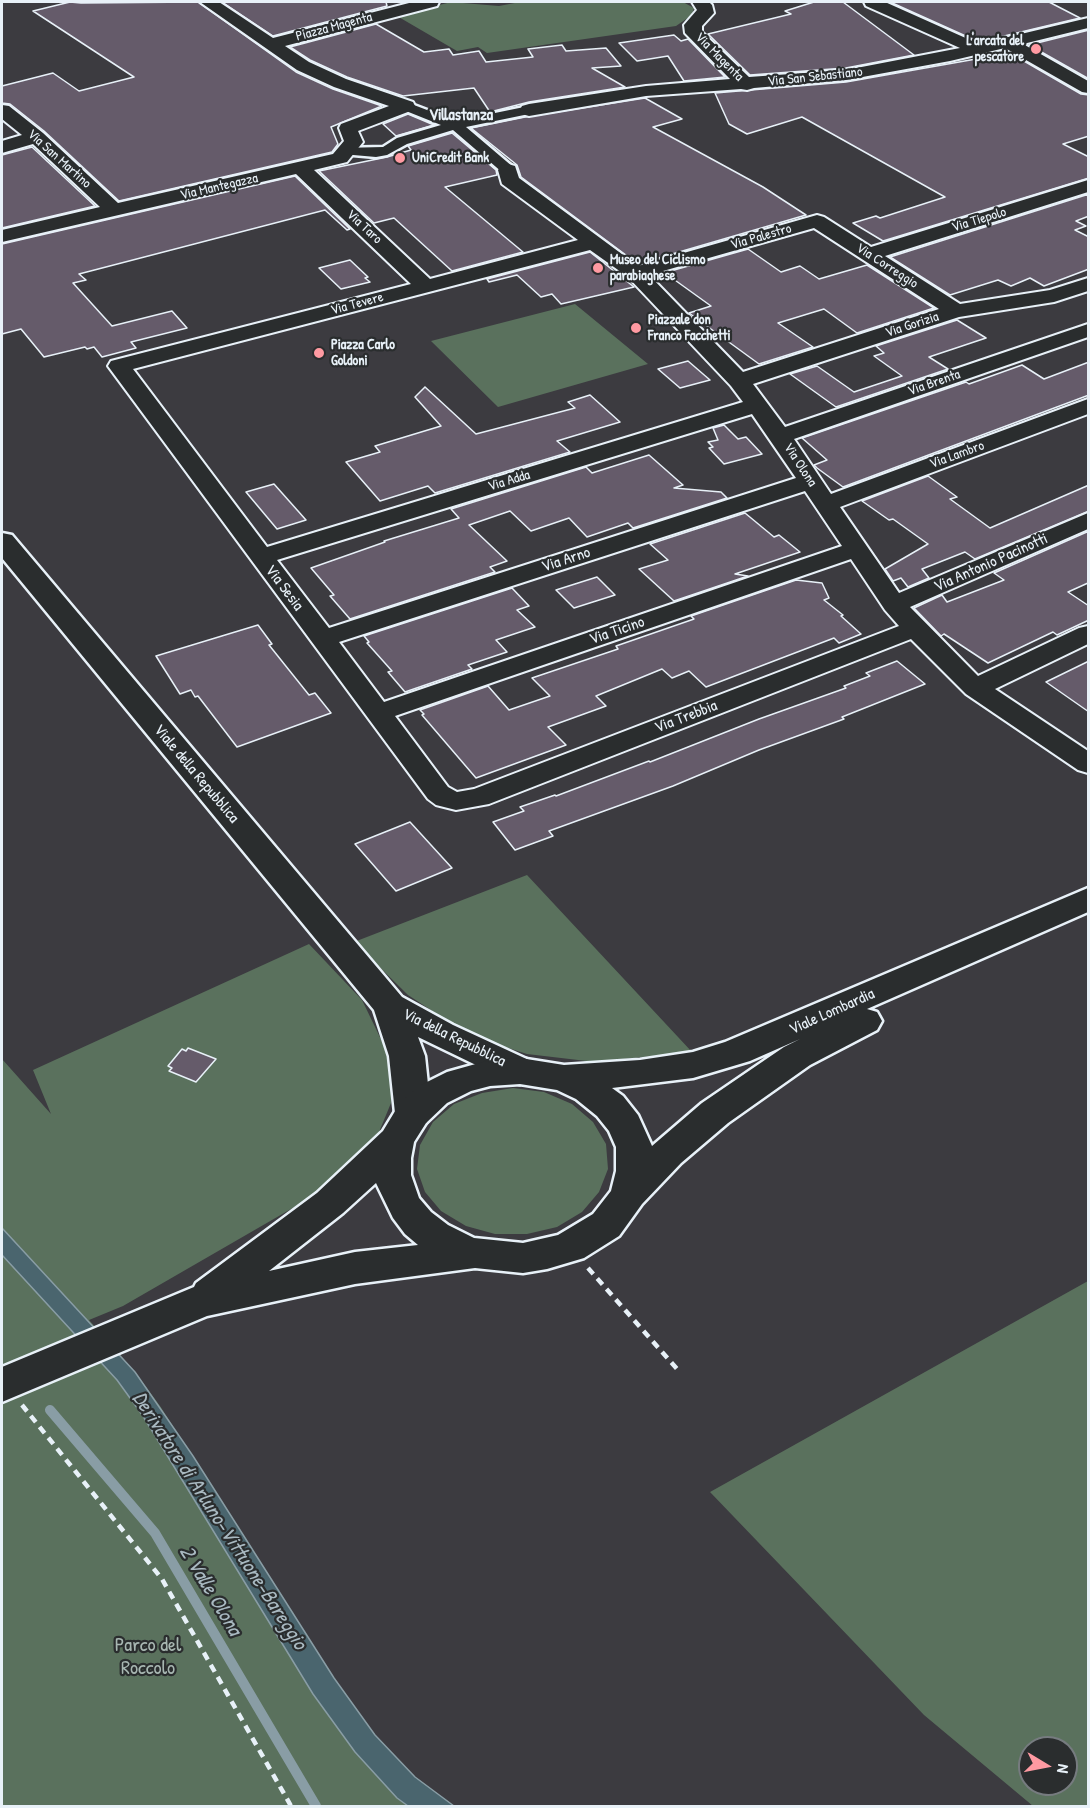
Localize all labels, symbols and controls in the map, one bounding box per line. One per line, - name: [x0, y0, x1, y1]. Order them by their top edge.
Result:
- street label: Piazza Magenta: [294, 9, 374, 45]
- street label: Via Magenta: [691, 29, 747, 85]
- place label: L'arcata del pescatore: [966, 33, 1024, 66]
- marker: L'arcata del pescatore: [1029, 42, 1043, 56]
- street label: Via San Sebastiano: [767, 64, 863, 90]
- district label: Villastanza: [429, 106, 493, 126]
- street label: Via San Martino: [24, 126, 94, 192]
- place label: UniCredit Bank: [412, 150, 489, 166]
- marker: UniCredit Bank: [393, 151, 407, 165]
- street label: Via Mantegazza: [178, 170, 260, 204]
- street label: Via Tiepolo: [950, 204, 1008, 236]
- street label: Via Taro: [343, 206, 385, 248]
- street label: Via Palestro: [729, 220, 793, 254]
- street label: Via Correggio: [853, 240, 921, 292]
- place label: Museo del Ciclismo parabiaghese: [610, 252, 705, 284]
- marker: Museo del Ciclismo parabiaghese: [591, 261, 605, 275]
- street label: Via Tevere: [329, 289, 385, 319]
- street label: Via Gorizia: [883, 308, 941, 342]
- place label: Piazzale don Franco Facchetti: [648, 312, 731, 344]
- marker: Piazzale don Franco Facchetti: [629, 321, 643, 335]
- place label: Piazza Carlo Goldoni: [331, 337, 395, 370]
- marker: Piazza Carlo Goldoni: [312, 346, 326, 360]
- street label: Via Brenta: [906, 366, 962, 400]
- street label: Via Lambro: [927, 437, 987, 473]
- street label: Via Olona: [780, 440, 820, 490]
- street label: Via Adda: [486, 467, 532, 495]
- street label: Via Antonio Pacinotti: [931, 529, 1051, 597]
- street label: Via Arno: [539, 543, 593, 577]
- street label: Via Sesia: [261, 561, 307, 615]
- street label: Via Ticino: [587, 613, 647, 649]
- street label: Via Trebbia: [652, 696, 720, 738]
- street label: Viale della Repubblica: [149, 721, 243, 827]
- street label: Viale Lombardia: [786, 985, 878, 1039]
- street label: Via della Repubblica: [399, 1005, 509, 1071]
- water label: Derivatore di Arluno-Vittuone-Bareggio: [126, 1387, 312, 1655]
- water label: 2 Valle Olona: [173, 1541, 247, 1641]
- park label: Parco del Roccolo: [115, 1634, 181, 1681]
- north arrow: [1018, 1736, 1078, 1796]
- text: N: [1052, 1763, 1075, 1775]

